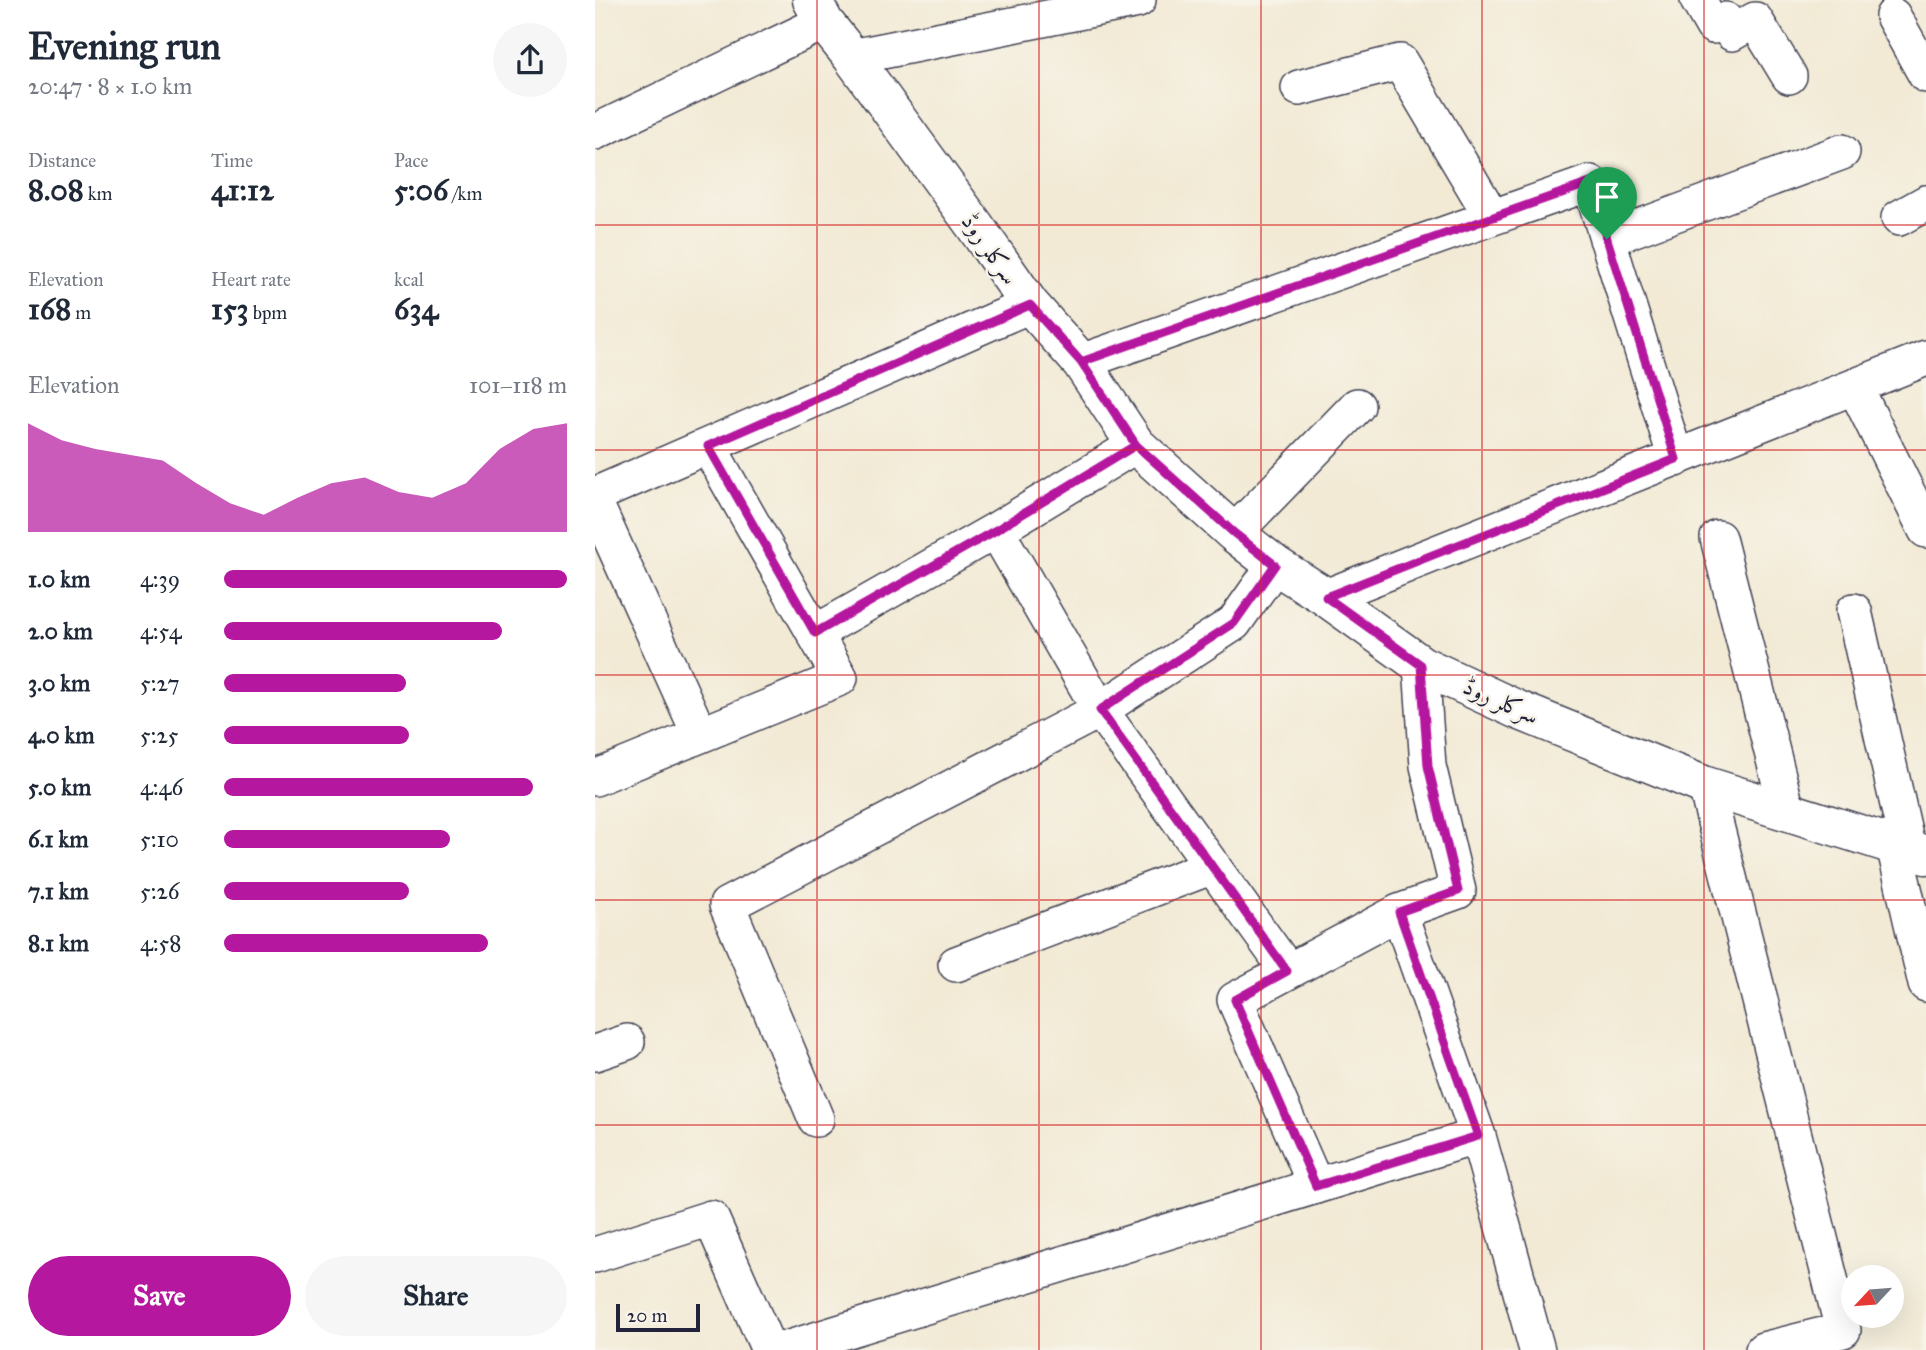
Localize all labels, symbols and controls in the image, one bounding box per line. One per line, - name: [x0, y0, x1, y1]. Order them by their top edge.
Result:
- text: Evening run: [28, 23, 221, 69]
- button: share: [493, 23, 567, 97]
- text: 20:47 · 8 × 1.0 km: [28, 72, 192, 100]
- text: Distance: [28, 149, 96, 172]
- text: Time: [211, 149, 253, 172]
- text: Pace: [394, 149, 428, 172]
- pin: [1577, 167, 1637, 239]
- text: 8.08: [28, 172, 84, 208]
- text: 41:12: [211, 172, 274, 208]
- text: 5:06: [394, 172, 448, 208]
- icon: arrive: [1588, 178, 1626, 216]
- text: km: [84, 182, 113, 205]
- text: /km: [448, 182, 482, 205]
- street label: سرکلر روڈ: [954, 208, 1025, 291]
- text: Elevation: [28, 268, 103, 291]
- text: Heart rate: [211, 268, 291, 291]
- text: kcal: [394, 268, 424, 291]
- text: 168: [28, 291, 71, 327]
- text: 153: [211, 291, 249, 327]
- text: 634: [394, 291, 438, 327]
- text: m: [71, 301, 91, 324]
- text: bpm: [249, 301, 287, 324]
- text: Elevation: [28, 371, 119, 399]
- text: 101–118 m: [469, 371, 567, 399]
- text: 1.0 km: [28, 565, 90, 593]
- text: 4:39: [140, 565, 180, 593]
- text: 2.0 km: [28, 617, 93, 645]
- text: 4:54: [140, 617, 182, 645]
- text: 3.0 km: [28, 669, 90, 697]
- text: 5:27: [140, 669, 180, 697]
- street label: سرکلر روڈ: [1458, 671, 1544, 732]
- text: 4.0 km: [28, 721, 94, 749]
- text: 5:25: [140, 721, 178, 749]
- text: 5.0 km: [28, 773, 91, 801]
- text: 4:46: [140, 773, 183, 801]
- text: 6.1 km: [28, 825, 89, 853]
- text: 5:10: [140, 825, 179, 853]
- text: 7.1 km: [28, 877, 89, 905]
- text: 5:26: [140, 877, 180, 905]
- text: 8.1 km: [28, 929, 89, 957]
- text: 4:58: [140, 929, 182, 957]
- button: Save: [28, 1256, 291, 1336]
- button: Share: [305, 1256, 567, 1336]
- north arrow: [1841, 1265, 1904, 1328]
- map controls: [1841, 1265, 1904, 1328]
- scale bar: [616, 1301, 700, 1333]
- text: 20 m: [627, 1304, 668, 1327]

